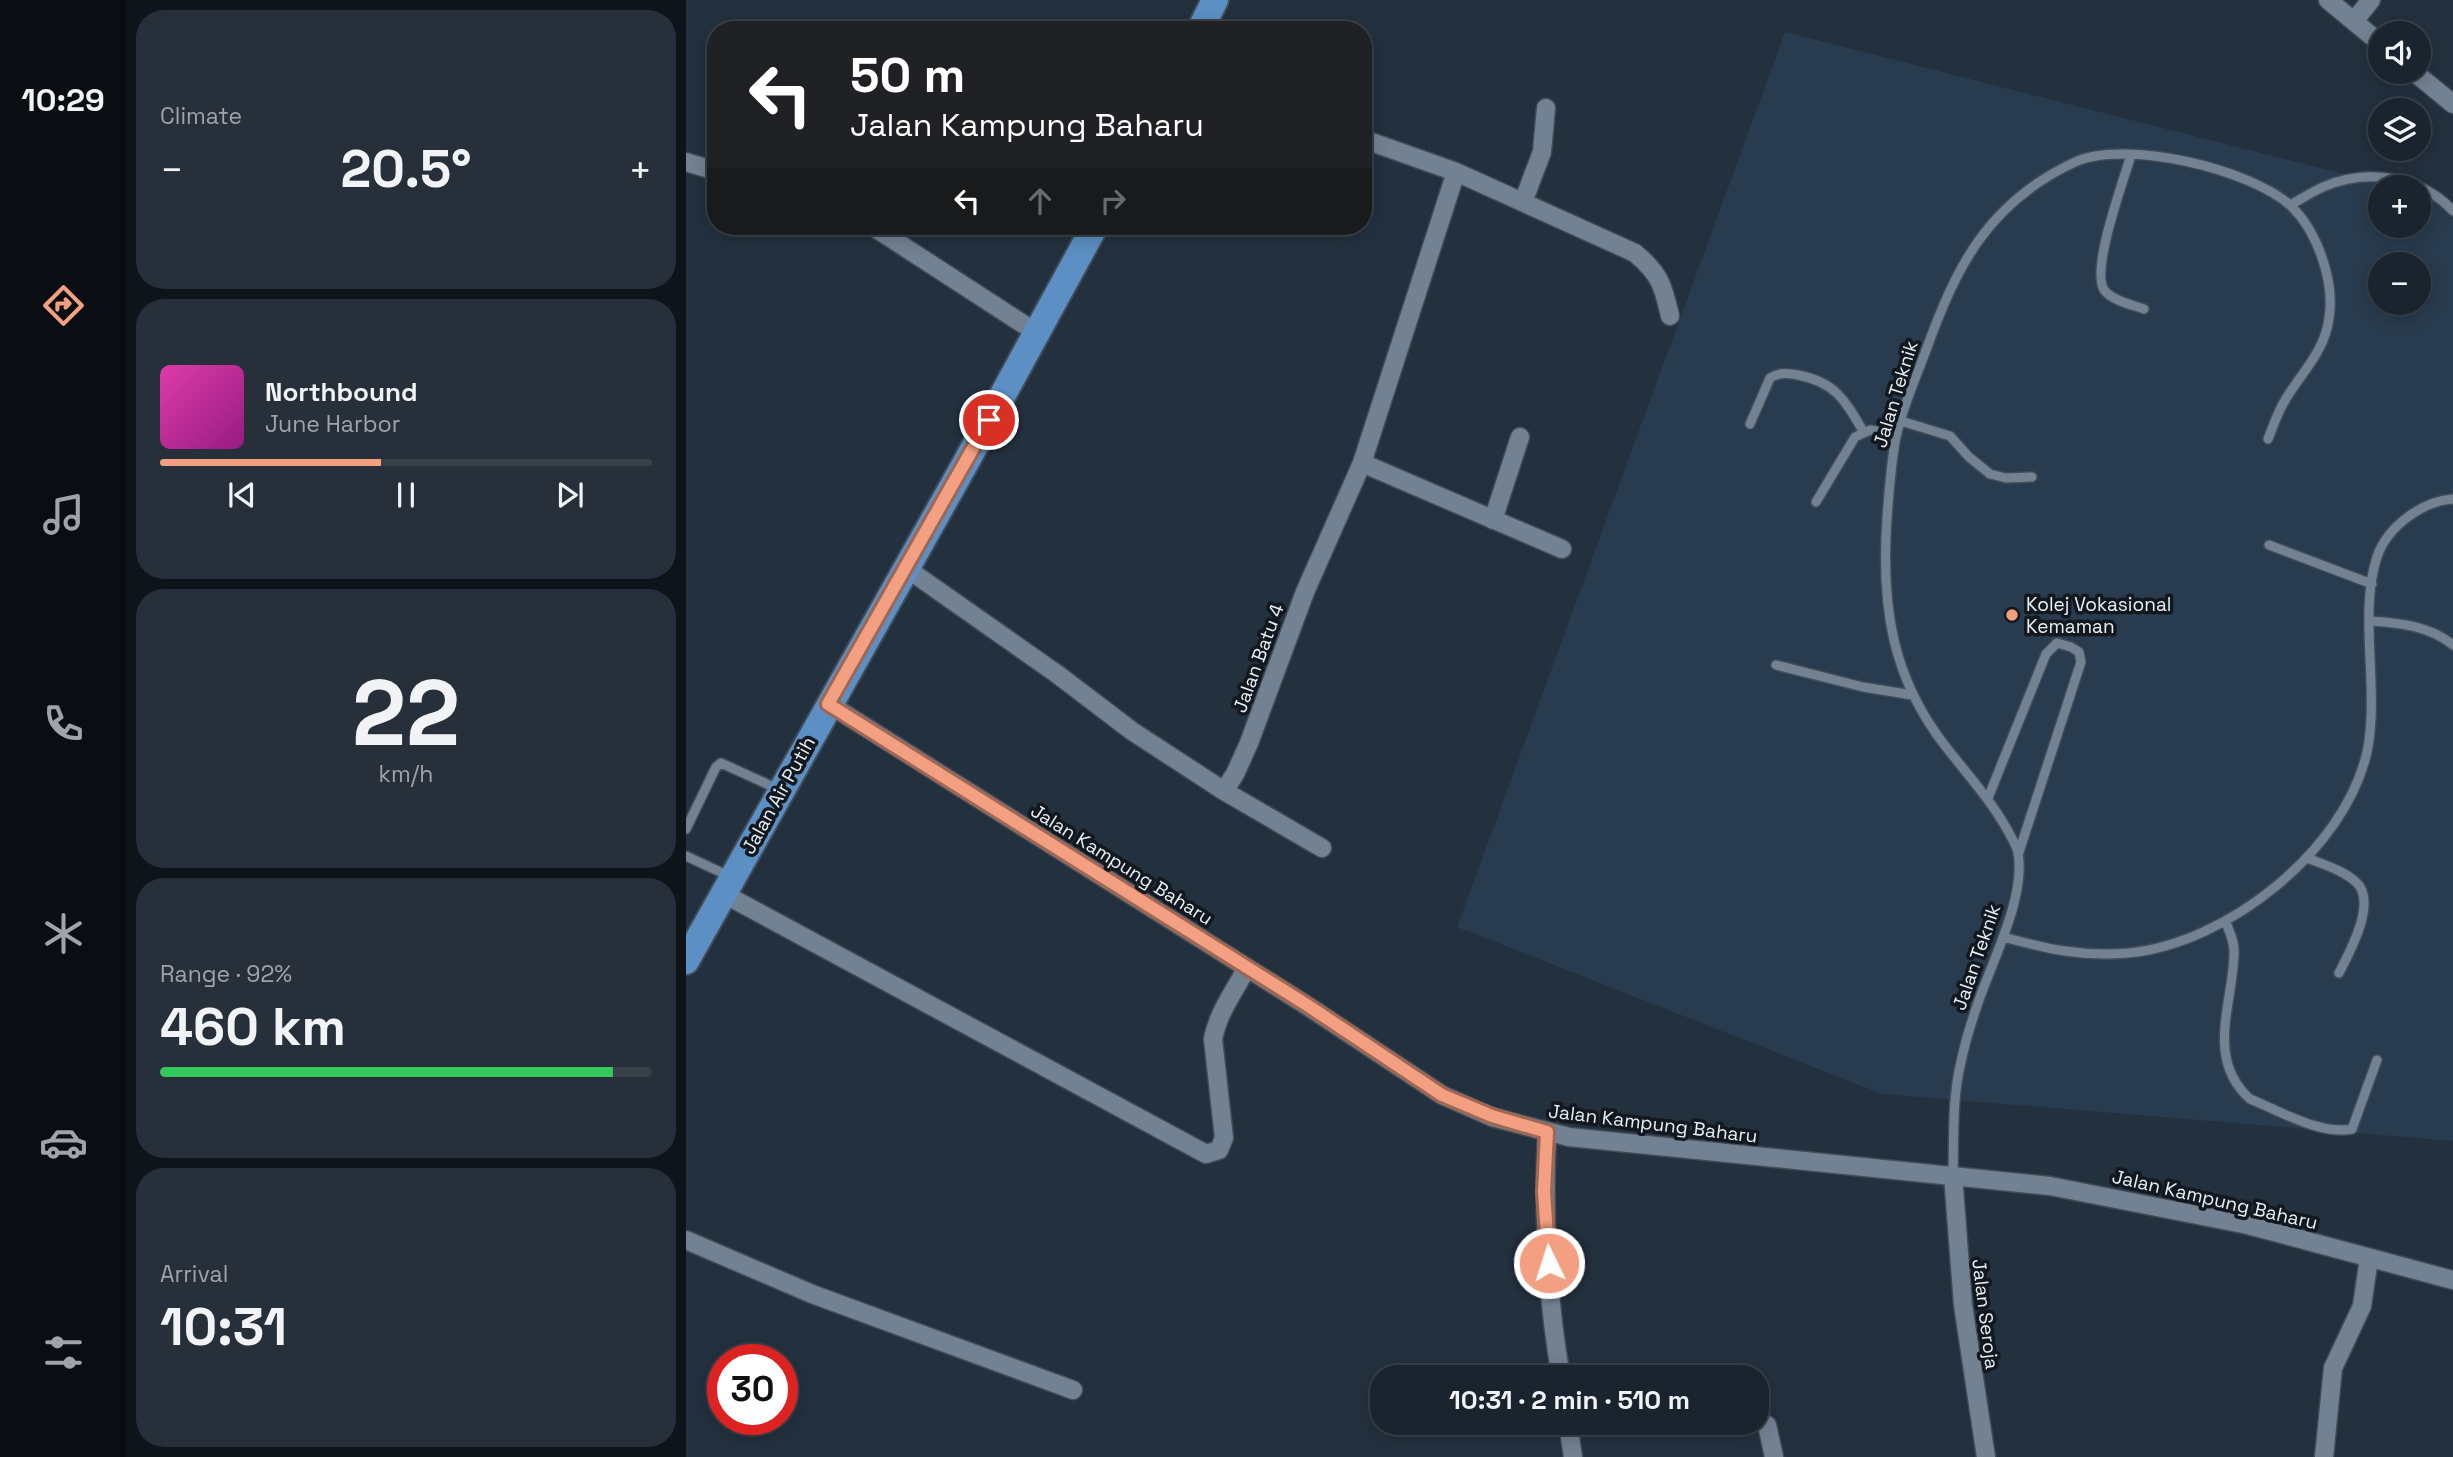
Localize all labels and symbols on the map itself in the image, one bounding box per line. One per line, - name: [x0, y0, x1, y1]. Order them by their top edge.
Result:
- street label: Jalan Teknik: [1867, 338, 1924, 451]
- pin: [959, 390, 1019, 450]
- place label: Kolej Vokasional Kemaman: [2026, 592, 2171, 639]
- street label: Jalan Batu 4: [1227, 600, 1290, 716]
- marker: Kolej Vokasional Kemaman: [2004, 607, 2020, 623]
- street label: Jalan Air Putih: [736, 732, 821, 858]
- street label: Jalan Kampung Baharu: [1026, 798, 1217, 931]
- street label: Jalan Teknik: [1947, 901, 2006, 1014]
- street label: Jalan Kampung Baharu: [1547, 1098, 1759, 1149]
- street label: Jalan Kampung Baharu: [2110, 1164, 2320, 1235]
- position arrow: [1512, 1226, 1586, 1300]
- street label: Jalan Seroja: [1966, 1257, 2005, 1371]
- speed limit sign: 30: [707, 1344, 798, 1435]

